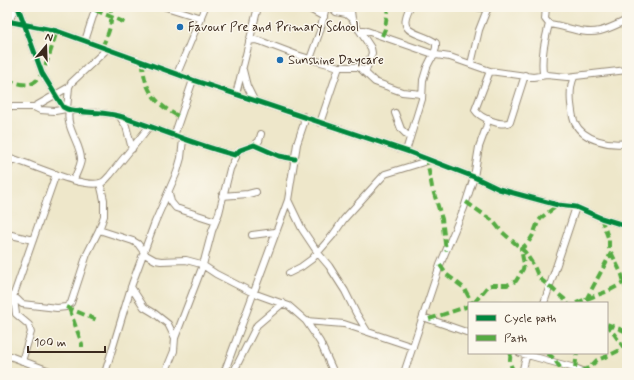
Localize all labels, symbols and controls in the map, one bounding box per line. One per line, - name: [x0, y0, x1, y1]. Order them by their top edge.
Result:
- place label: Favour Pre and Primary School: [188, 19, 359, 36]
- marker: Favour Pre and Primary School: [175, 22, 185, 32]
- north arrow: [26, 26, 66, 66]
- text: N: [43, 30, 55, 45]
- place label: Sunshine Daycare: [288, 52, 384, 69]
- marker: Sunshine Daycare: [275, 55, 285, 65]
- legend: [468, 302, 608, 354]
- text: Cycle path: [504, 311, 556, 327]
- scale bar: [28, 328, 105, 354]
- text: Path: [504, 331, 527, 347]
- text: 100 m: [34, 335, 66, 351]

